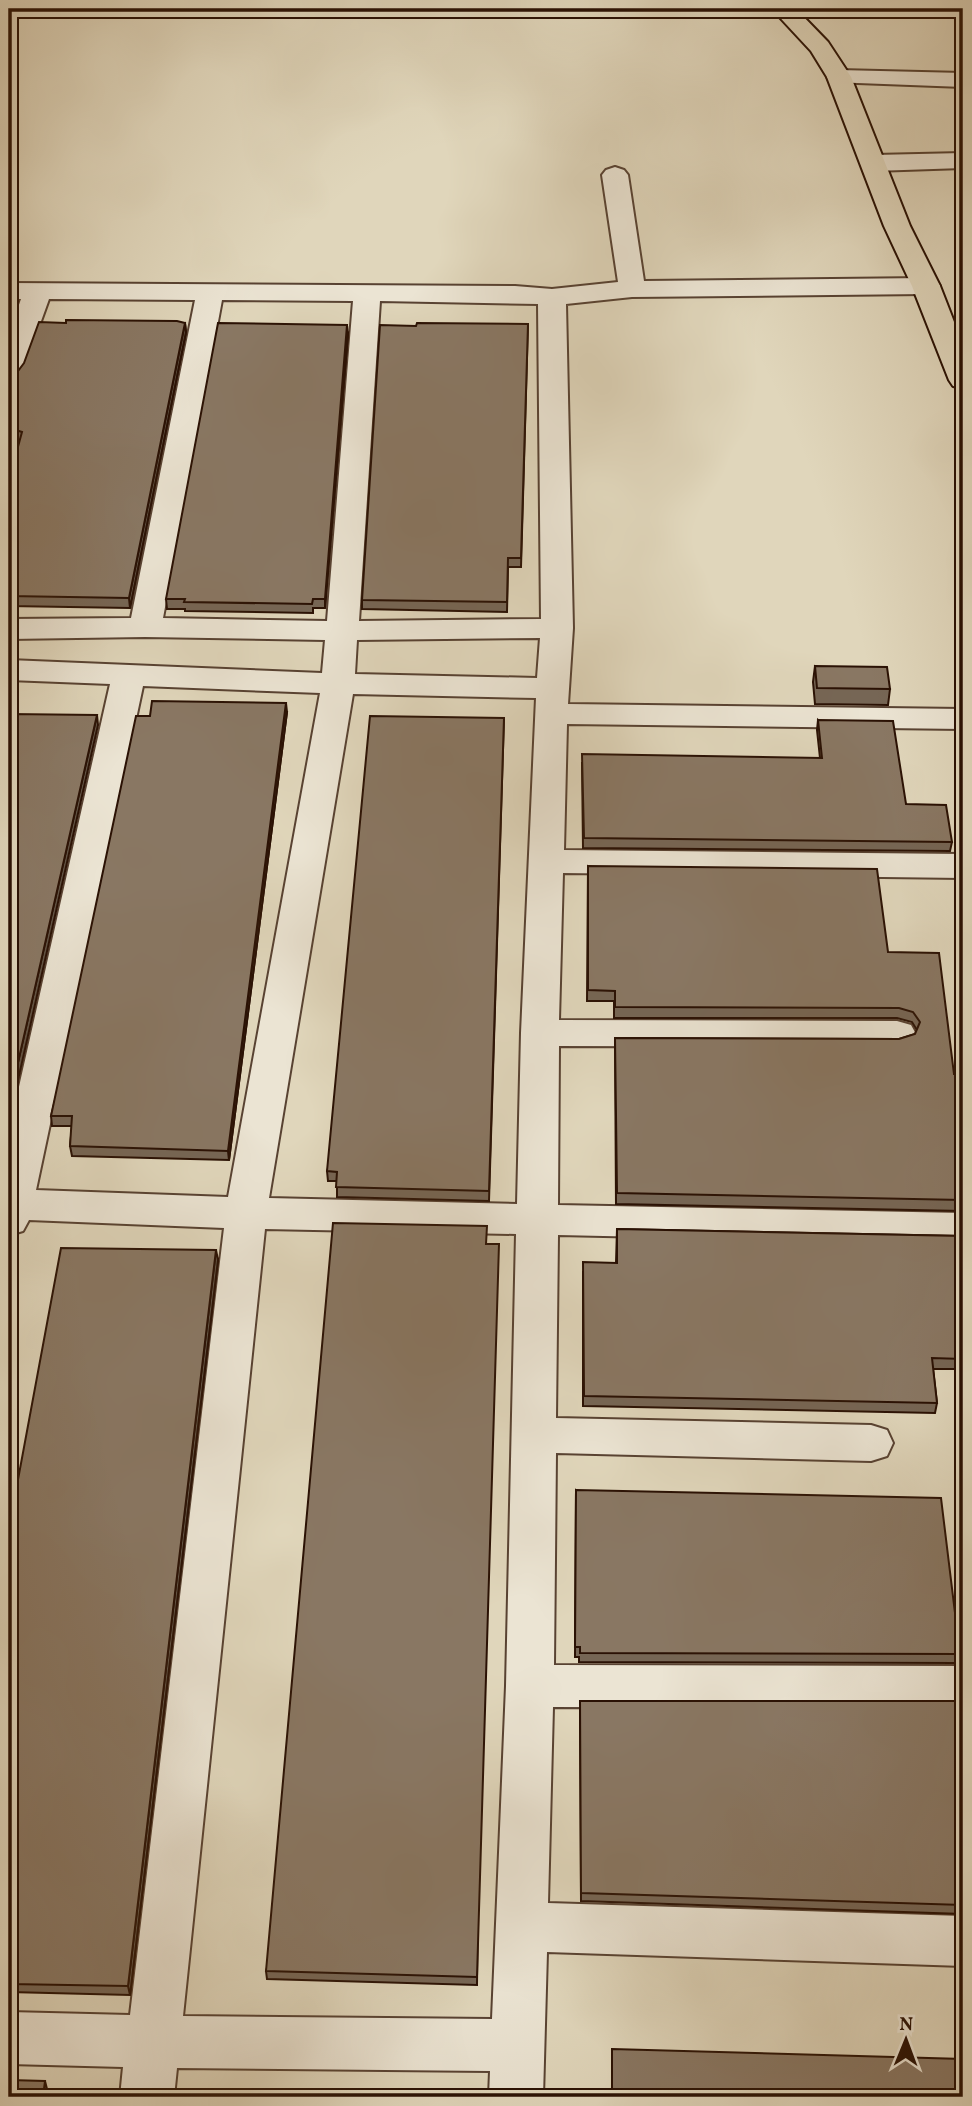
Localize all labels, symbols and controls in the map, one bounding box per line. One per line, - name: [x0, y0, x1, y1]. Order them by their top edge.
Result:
- north arrow: [870, 2004, 940, 2074]
- text: N: [899, 2012, 914, 2038]

